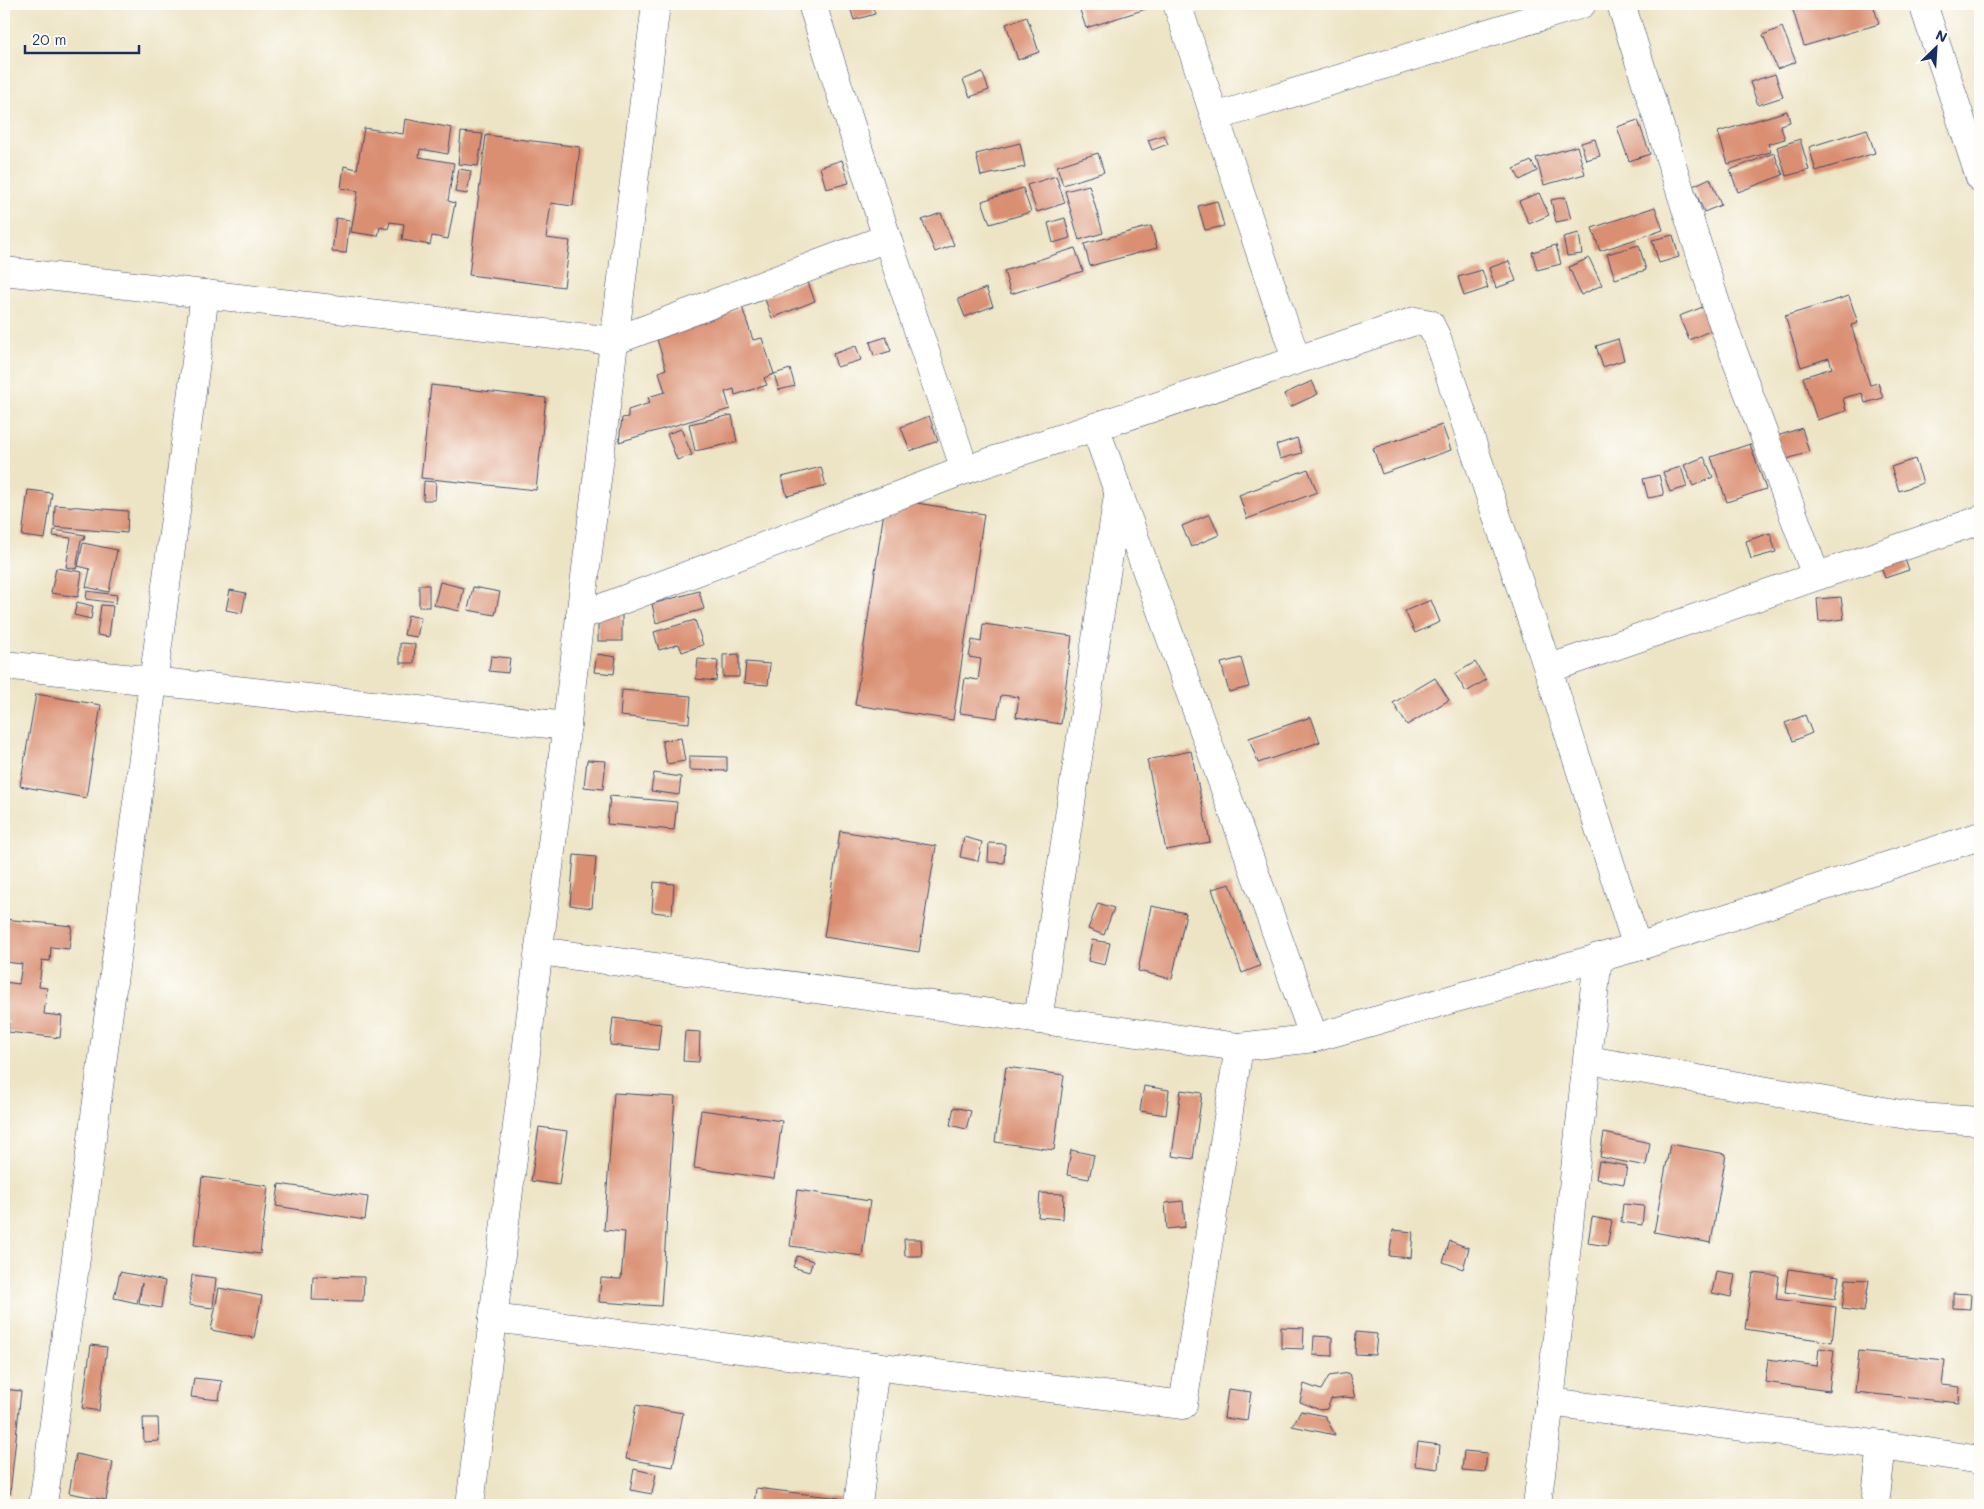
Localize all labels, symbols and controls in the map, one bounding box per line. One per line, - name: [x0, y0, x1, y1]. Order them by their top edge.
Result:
- scale bar: [25, 22, 139, 54]
- north arrow: [1912, 22, 1962, 72]
- text: N: [1933, 25, 1951, 47]
- text: 20 m: [32, 29, 66, 49]

